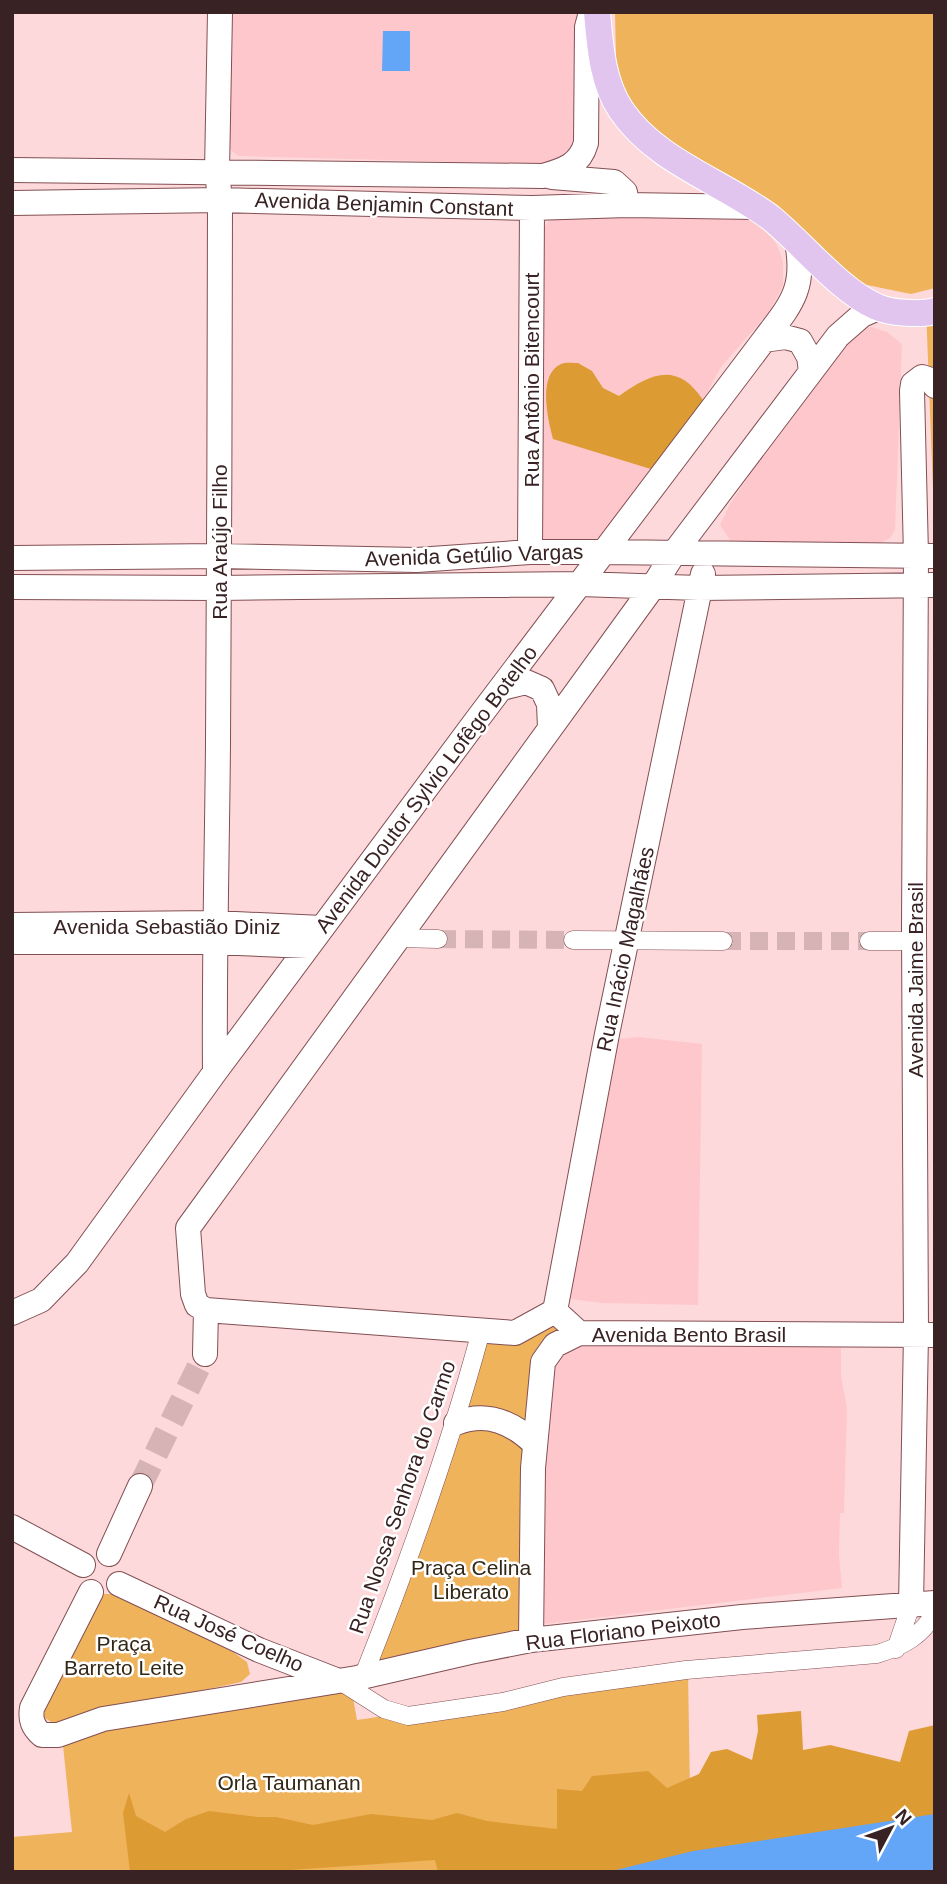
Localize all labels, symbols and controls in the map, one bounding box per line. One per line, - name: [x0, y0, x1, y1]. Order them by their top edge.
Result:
- street label: Avenida Benjamin Constant: [254, 188, 514, 220]
- street label: Rua Antônio Bitencourt: [520, 272, 543, 487]
- street label: Rua Araújo Filho: [208, 464, 231, 620]
- street label: Avenida Getúlio Vargas: [364, 540, 584, 570]
- street label: Avenida Doutor Sylvio Lofêgo Botelho: [310, 641, 542, 937]
- street label: Rua Inácio Magalhães: [592, 844, 658, 1054]
- street label: Avenida Jaime Brasil: [904, 882, 927, 1078]
- street label: Avenida Sebastião Diniz: [53, 915, 281, 938]
- street label: Avenida Bento Brasil: [592, 1323, 786, 1346]
- street label: Rua Nossa Senhora do Carmo: [344, 1358, 460, 1636]
- park label: Praça Celina Liberato: [411, 1556, 531, 1603]
- street label: Rua José Coelho: [151, 1590, 307, 1676]
- street label: Rua Floriano Peixoto: [524, 1608, 722, 1654]
- park label: Praça Barreto Leite: [64, 1632, 184, 1679]
- park label: Orla Taumanan: [217, 1771, 361, 1794]
- north arrow: [856, 1793, 926, 1863]
- text: N: [891, 1805, 916, 1829]

